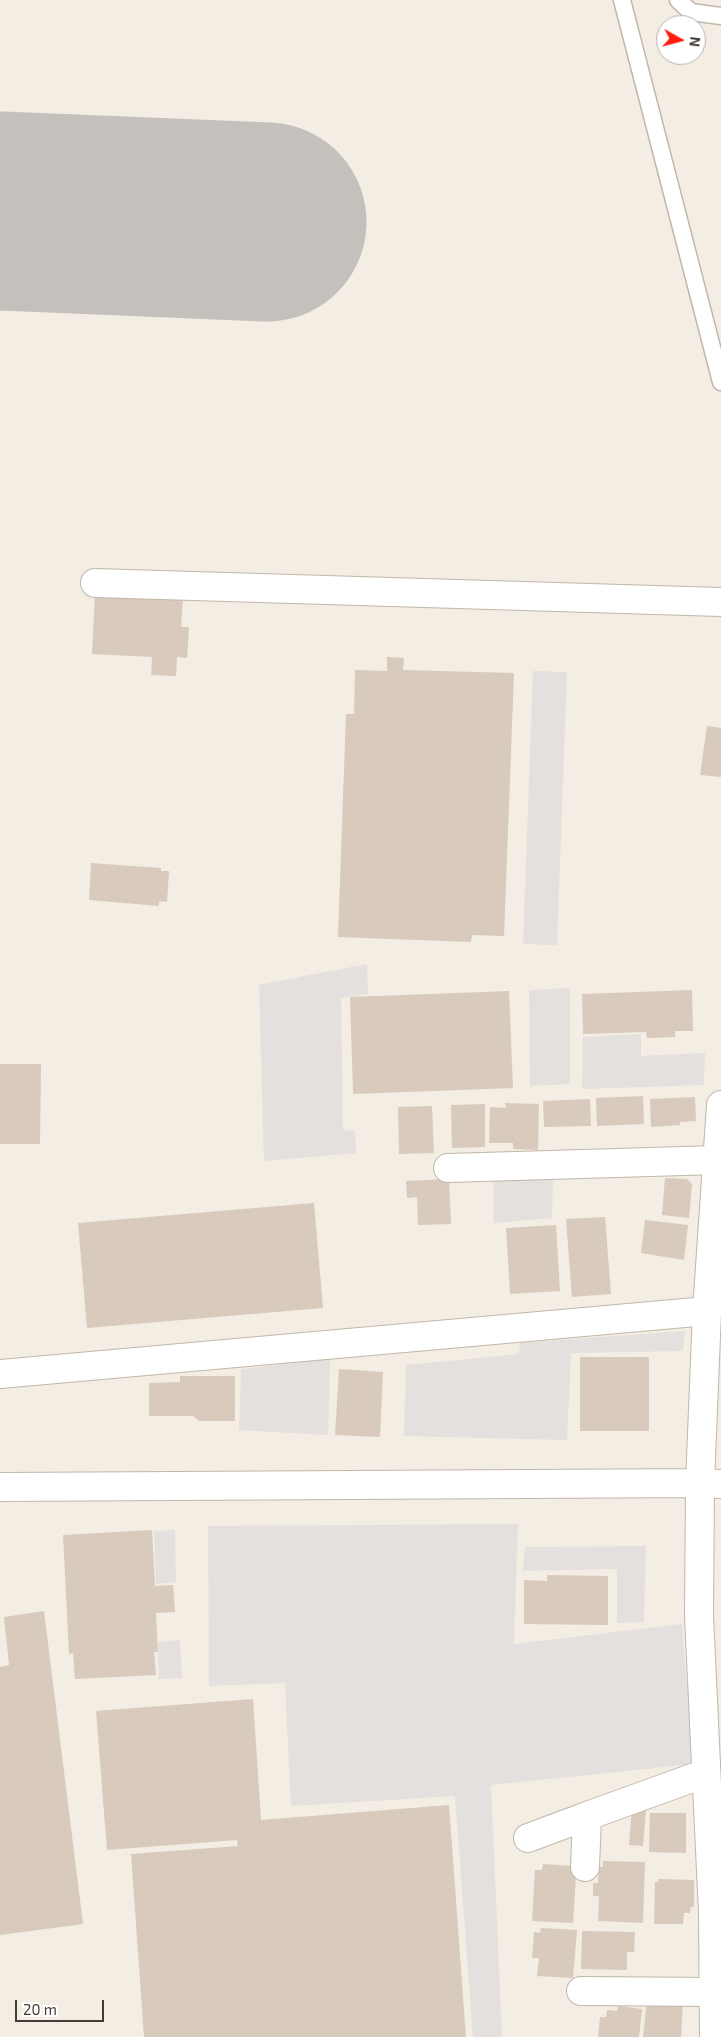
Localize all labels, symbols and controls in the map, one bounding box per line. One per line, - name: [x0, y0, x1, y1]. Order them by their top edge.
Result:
- north arrow: [656, 15, 706, 65]
- text: N: [686, 36, 704, 48]
- scale bar: [18, 1990, 106, 2022]
- text: 20 m: [23, 2000, 57, 2018]

